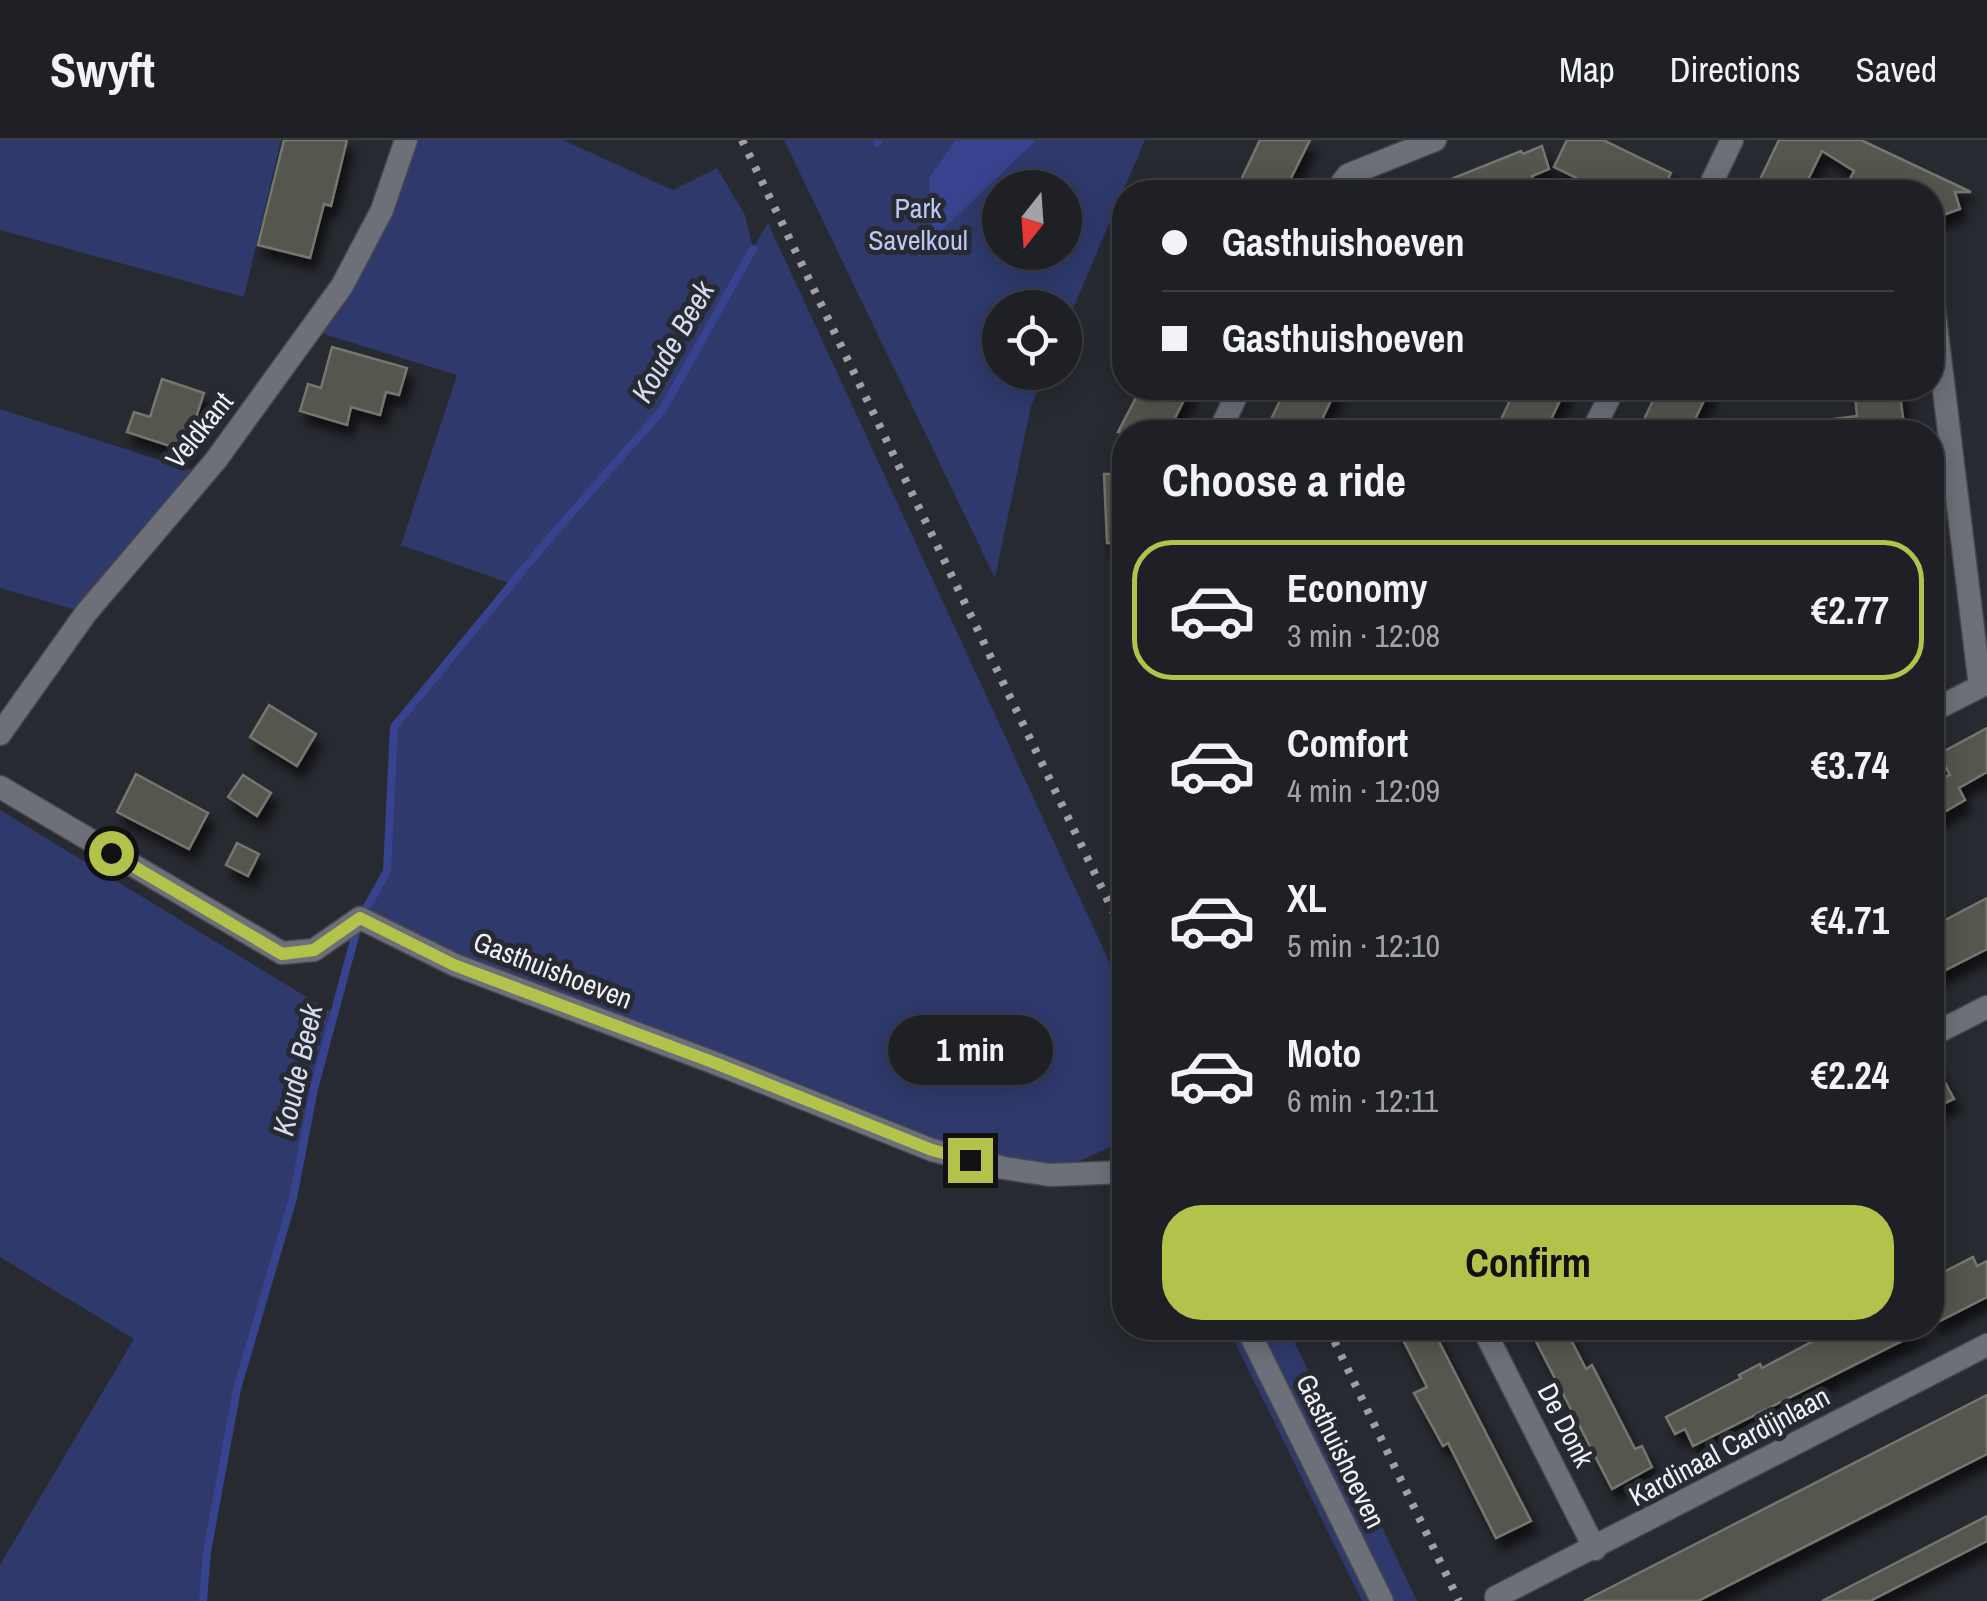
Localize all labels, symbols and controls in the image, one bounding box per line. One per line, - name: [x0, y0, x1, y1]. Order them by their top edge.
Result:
- text: Swyft: [50, 37, 155, 102]
- text: Map: [1559, 46, 1615, 93]
- text: Directions: [1670, 46, 1801, 93]
- text: Saved: [1856, 46, 1937, 93]
- north arrow: [982, 170, 1082, 270]
- map controls: [982, 170, 1082, 390]
- park label: Park Savelkoul: [868, 189, 968, 259]
- text: Gasthuishoeven: [1222, 217, 1464, 268]
- water label: Koude Beek: [621, 272, 724, 410]
- button: locate: [982, 290, 1082, 390]
- text: Gasthuishoeven: [1222, 313, 1464, 364]
- street label: Veldkant: [157, 384, 241, 476]
- text: Choose a ride: [1162, 449, 1406, 510]
- text: Economy: [1287, 563, 1427, 614]
- icon: car: [1167, 565, 1257, 655]
- text: €2.77: [1811, 585, 1889, 636]
- text: 3 min · 12:08: [1287, 614, 1440, 657]
- text: Comfort: [1287, 718, 1408, 769]
- icon: car: [1167, 720, 1257, 810]
- text: €3.74: [1811, 740, 1889, 791]
- text: 4 min · 12:09: [1287, 769, 1440, 812]
- route start: [89, 831, 134, 876]
- text: XL: [1287, 873, 1327, 924]
- icon: car: [1167, 875, 1257, 965]
- text: €4.71: [1811, 895, 1889, 946]
- street label: Gasthuishoeven: [468, 922, 638, 1018]
- text: 5 min · 12:10: [1287, 924, 1440, 967]
- water label: Koude Beek: [262, 998, 332, 1140]
- callout: 1 min: [888, 1015, 1052, 1085]
- text: 1 min: [936, 1028, 1005, 1071]
- text: Moto: [1287, 1028, 1361, 1079]
- icon: car: [1167, 1030, 1257, 1120]
- text: €2.24: [1811, 1050, 1889, 1101]
- text: 6 min · 12:11: [1287, 1079, 1438, 1122]
- route end: [948, 1138, 993, 1183]
- button: Confirm: [1162, 1205, 1894, 1320]
- street label: Gasthuishoeven: [1287, 1368, 1395, 1534]
- street label: De Donk: [1529, 1377, 1603, 1474]
- street label: Kardinaal Cardijnlaan: [1622, 1377, 1836, 1515]

